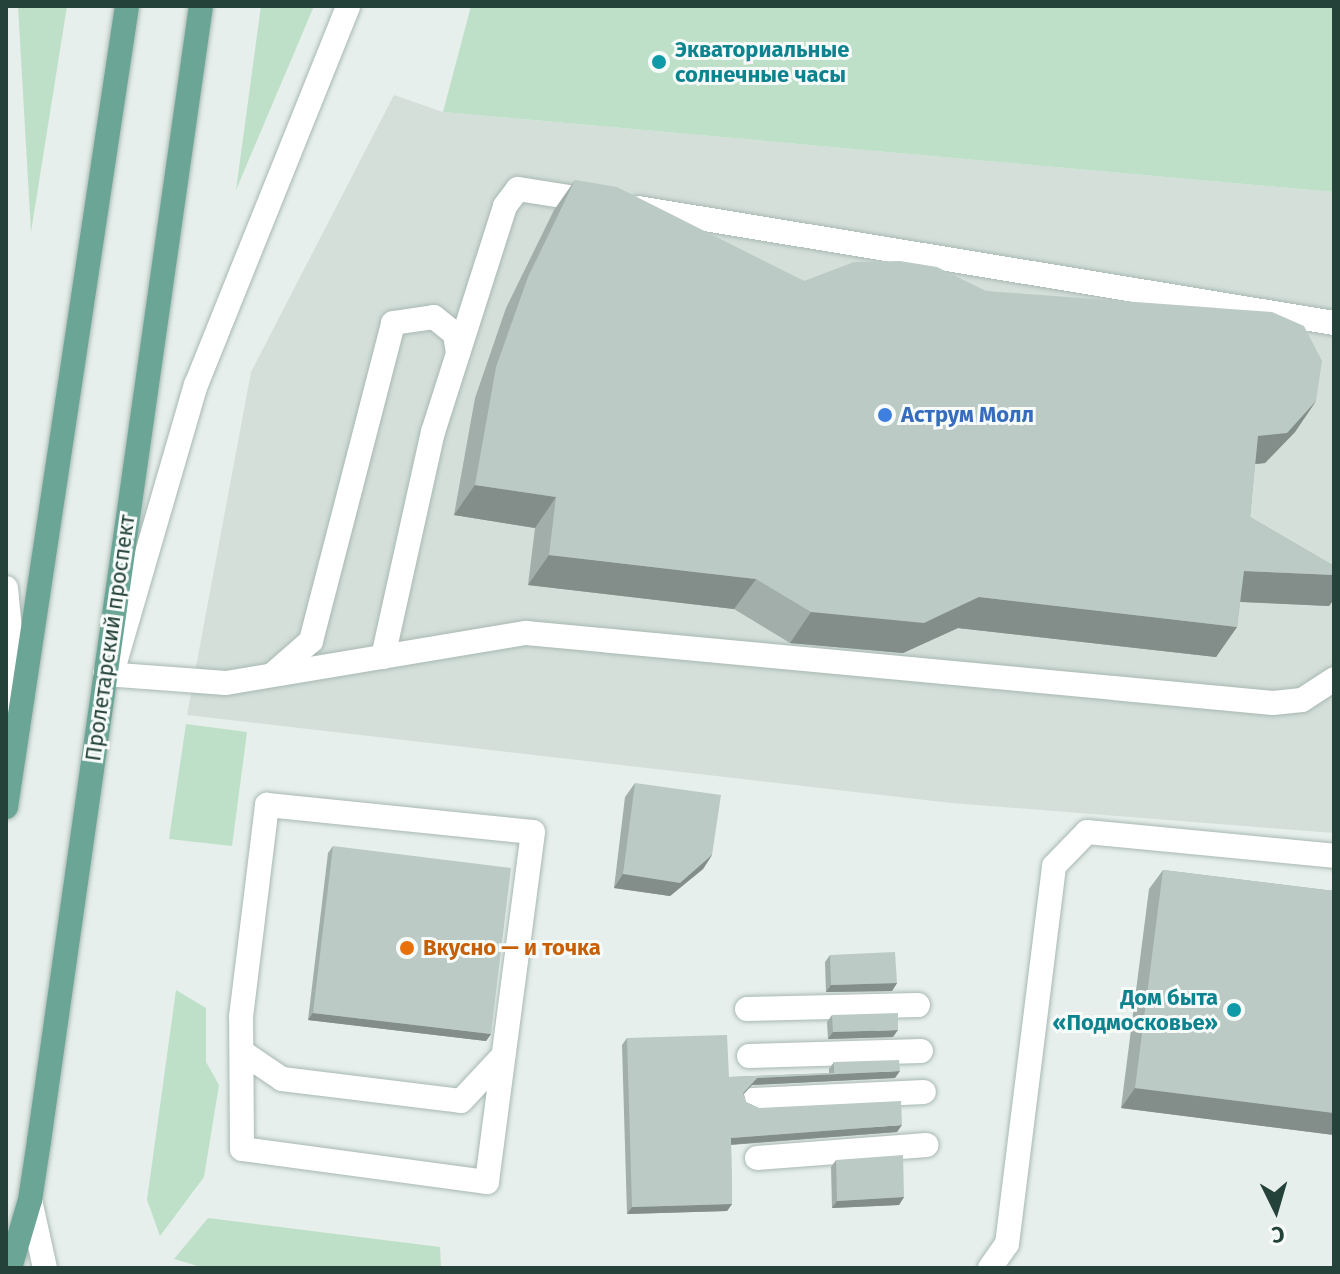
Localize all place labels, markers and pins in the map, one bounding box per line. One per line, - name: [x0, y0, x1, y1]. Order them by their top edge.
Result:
- place label: Экваториальные солнечные часы: [675, 36, 849, 88]
- marker: Экваториальные солнечные часы: [650, 53, 668, 71]
- place label: Аструм Молл: [901, 402, 1034, 428]
- marker: Аструм Молл: [876, 406, 894, 424]
- place label: Вкусно — и точка: [423, 935, 601, 961]
- marker: Вкусно — и точка: [398, 939, 416, 957]
- place label: Дом быта «Подмосковье»: [1053, 984, 1218, 1036]
- marker: Дом быта «Подмосковье»: [1225, 1001, 1243, 1019]

